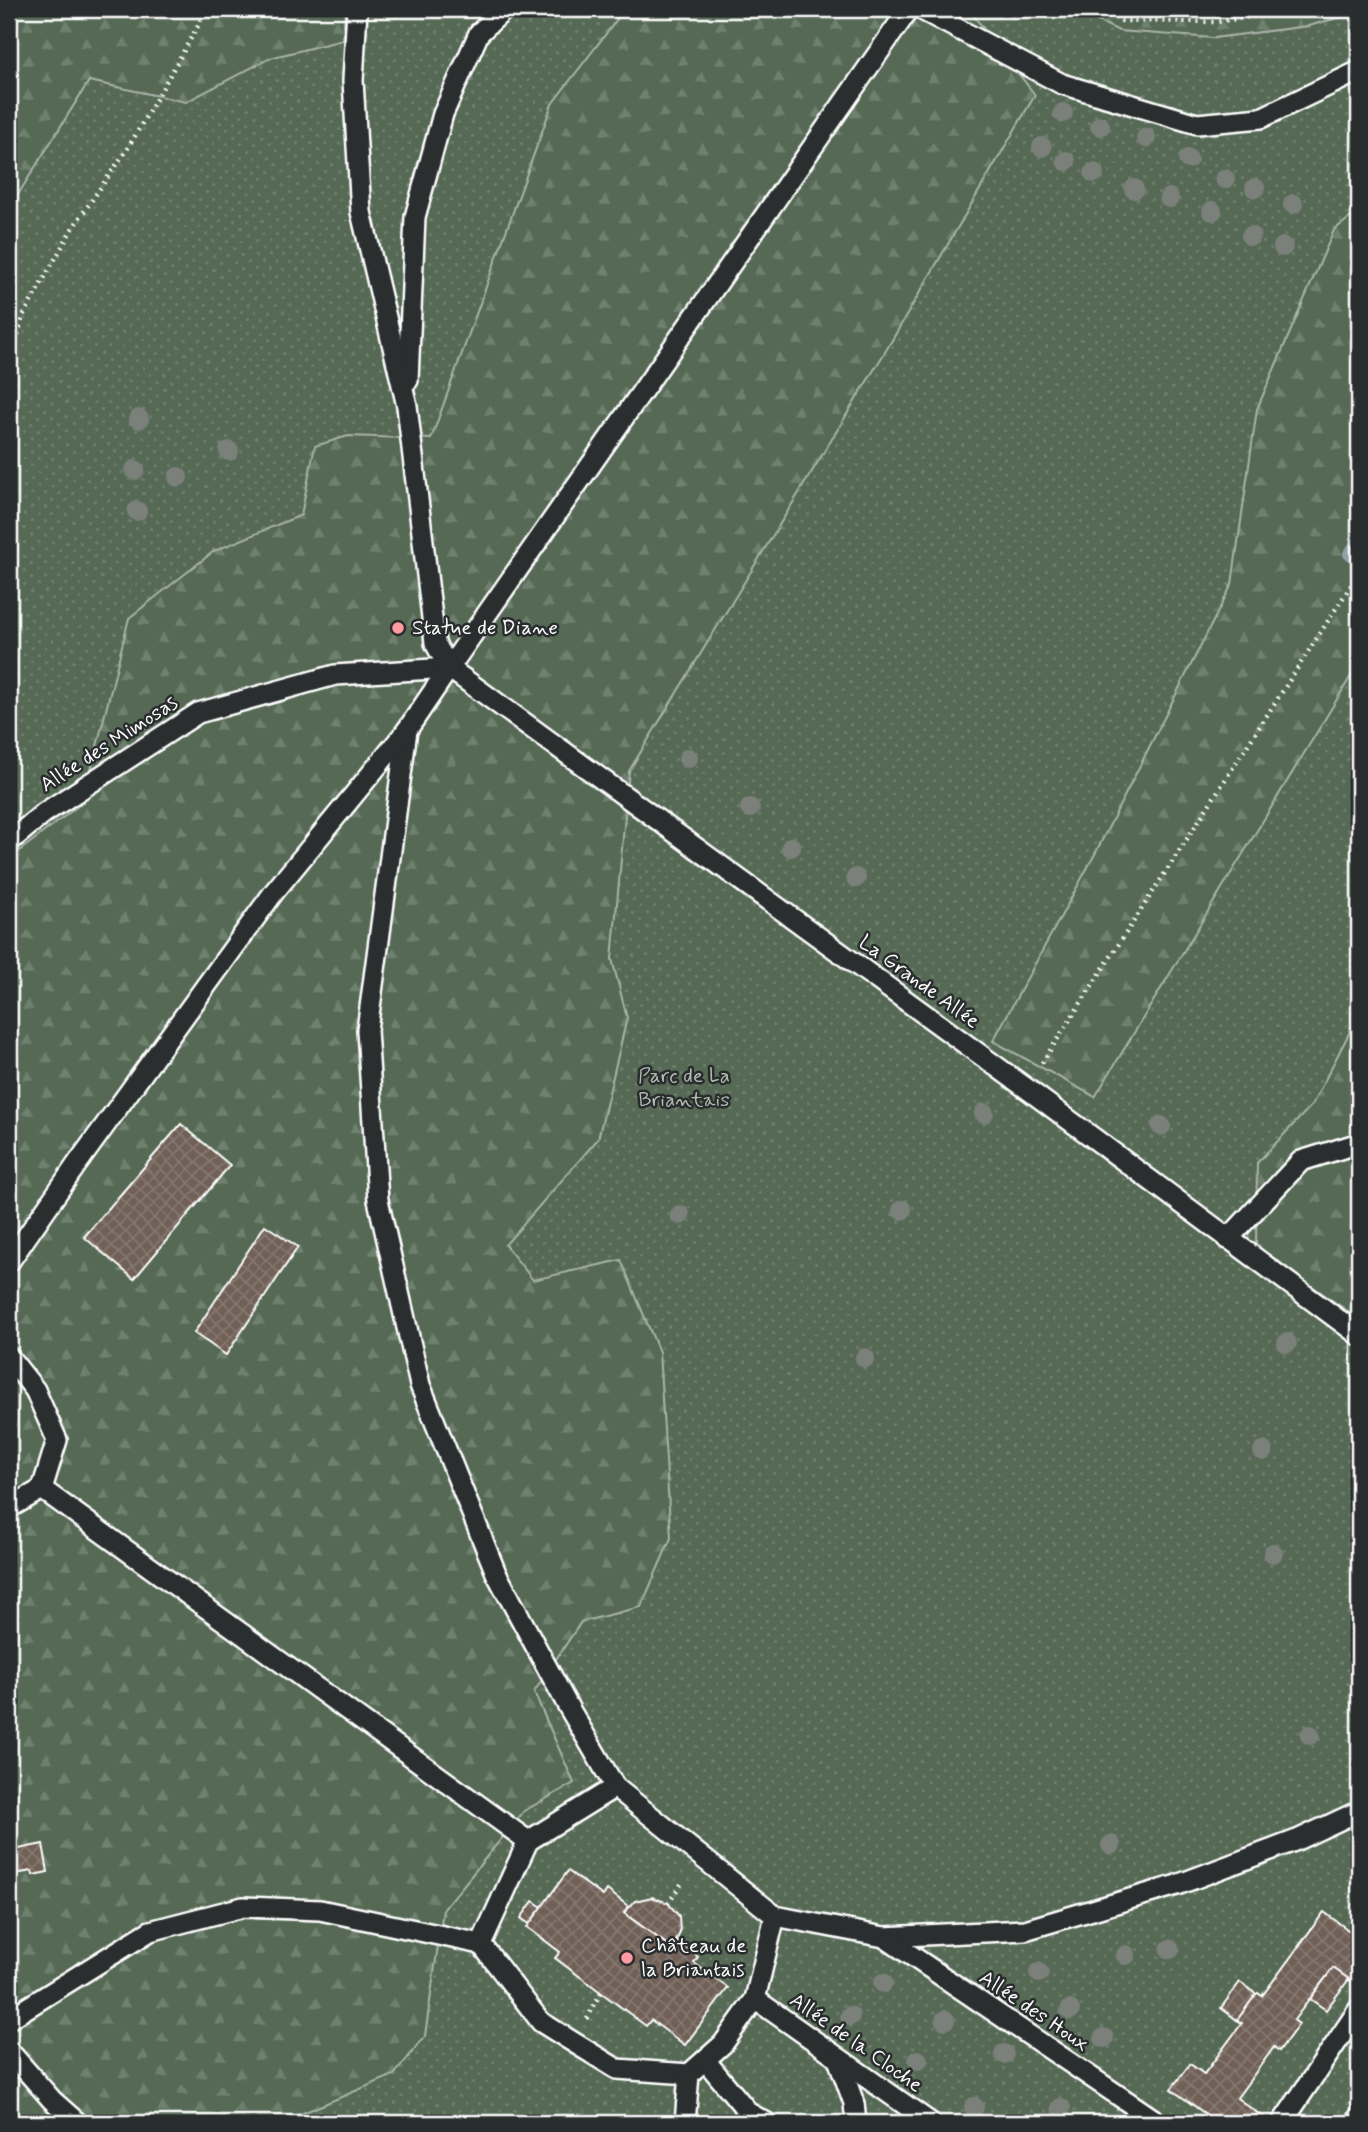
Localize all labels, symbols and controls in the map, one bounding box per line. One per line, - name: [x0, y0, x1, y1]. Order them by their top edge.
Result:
- place label: Statue de Diane: [412, 614, 558, 642]
- marker: Statue de Diane: [390, 620, 406, 636]
- street label: Allée des Mimosas: [35, 689, 183, 799]
- street label: La Grande Allée: [853, 929, 985, 1035]
- park label: Parc de La Briantais: [638, 1062, 730, 1114]
- place label: Château de la Briantais: [641, 1932, 747, 1984]
- marker: Château de la Briantais: [619, 1950, 635, 1966]
- street label: Allée des Houx: [974, 1964, 1094, 2058]
- street label: Allée de la Cloche: [784, 1987, 928, 2099]

